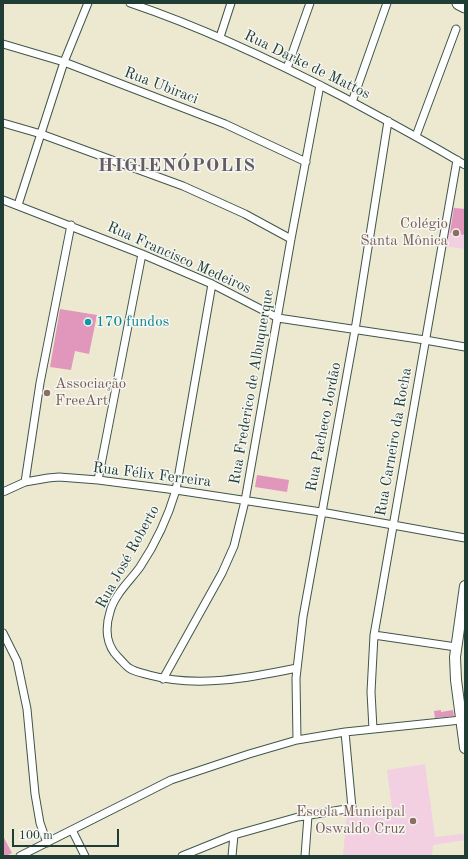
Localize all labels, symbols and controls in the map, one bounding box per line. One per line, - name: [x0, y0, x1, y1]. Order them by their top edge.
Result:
- street label: Rua Darke de Mattos: [241, 27, 373, 103]
- street label: Rua Ubiraci: [121, 64, 201, 108]
- district label: HIGIENÓPOLIS: [98, 155, 256, 177]
- place label: Colégio Santa Mônica: [360, 215, 448, 250]
- street label: Rua Francisco Medeiros: [104, 218, 254, 298]
- marker: Colégio Santa Mônica: [451, 228, 461, 238]
- street label: Rua Frederico de Albuquerque: [226, 288, 278, 486]
- place label: 170 fundos: [96, 313, 169, 331]
- marker: 170 fundos: [83, 317, 93, 327]
- street label: Rua Pacheco Jordão: [303, 361, 345, 493]
- street label: Rua Carneiro da Rocha: [372, 366, 416, 518]
- place label: Associação FreeArt: [55, 375, 126, 410]
- marker: Associação FreeArt: [42, 388, 52, 398]
- street label: Rua Félix Ferreira: [92, 459, 212, 491]
- street label: Rua José Roberto: [92, 502, 164, 612]
- place label: Escola Municipal Oswaldo Cruz: [296, 803, 405, 838]
- marker: Escola Municipal Oswaldo Cruz: [408, 816, 418, 826]
- scale bar: [14, 821, 121, 847]
- text: 100 m: [19, 830, 53, 842]

